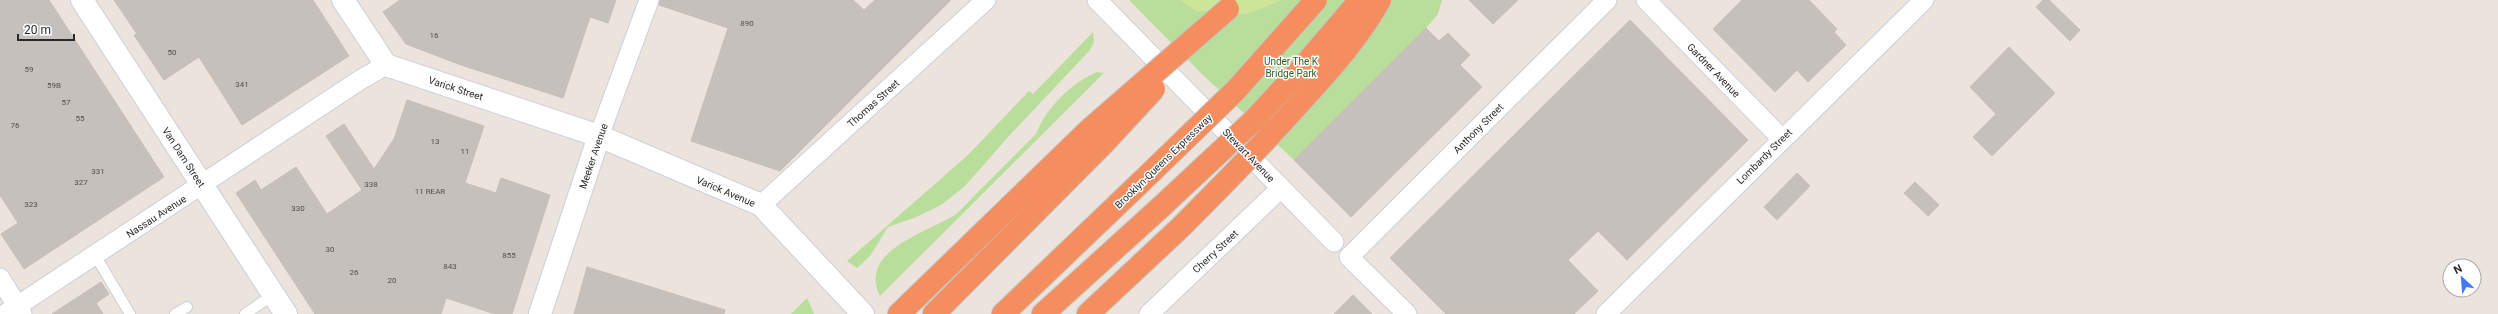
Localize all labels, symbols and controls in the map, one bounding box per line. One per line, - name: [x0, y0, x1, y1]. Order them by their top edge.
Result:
- scale bar: [18, 16, 74, 42]
- house number: 890: [740, 19, 754, 28]
- text: 20 m: [24, 23, 51, 37]
- house number: 16: [430, 31, 439, 40]
- street label: Gardner Avenue: [1685, 41, 1742, 100]
- house number: 50: [168, 48, 177, 57]
- park label: Under The K Bridge Park: [1264, 56, 1319, 79]
- house number: 59: [25, 65, 34, 74]
- street label: Varick Street: [427, 75, 484, 102]
- street label: Thomas Street: [845, 77, 901, 129]
- house number: 341: [235, 80, 249, 89]
- house number: 59B: [47, 81, 61, 90]
- house number: 57: [62, 98, 71, 107]
- street label: Anthony Street: [1451, 101, 1505, 155]
- street label: Brooklyn-Queens Expressway: [1113, 112, 1214, 211]
- house number: 55: [76, 114, 85, 123]
- house number: 76: [11, 121, 20, 130]
- street label: Meeker Avenue: [577, 122, 610, 190]
- street label: Van Dam Street: [160, 125, 207, 189]
- street label: Lombardy Street: [1734, 126, 1794, 186]
- street label: Stewart Avenue: [1221, 127, 1277, 184]
- house number: 13: [431, 137, 440, 146]
- house number: 11: [461, 147, 470, 156]
- house number: 331: [91, 167, 105, 176]
- street label: Varick Avenue: [695, 174, 757, 209]
- house number: 327: [74, 178, 88, 187]
- house number: 338: [364, 180, 378, 189]
- house number: 11 REAR: [415, 187, 445, 196]
- street label: Nassau Avenue: [124, 193, 188, 240]
- house number: 323: [24, 200, 38, 209]
- house number: 330: [291, 204, 305, 213]
- street label: Cherry Street: [1190, 228, 1240, 275]
- house number: 30: [326, 245, 335, 254]
- house number: 855: [502, 251, 516, 260]
- north arrow: [2442, 258, 2482, 298]
- house number: 843: [443, 262, 457, 271]
- text: N: [2451, 262, 2464, 277]
- house number: 26: [350, 268, 359, 277]
- house number: 20: [388, 276, 397, 285]

